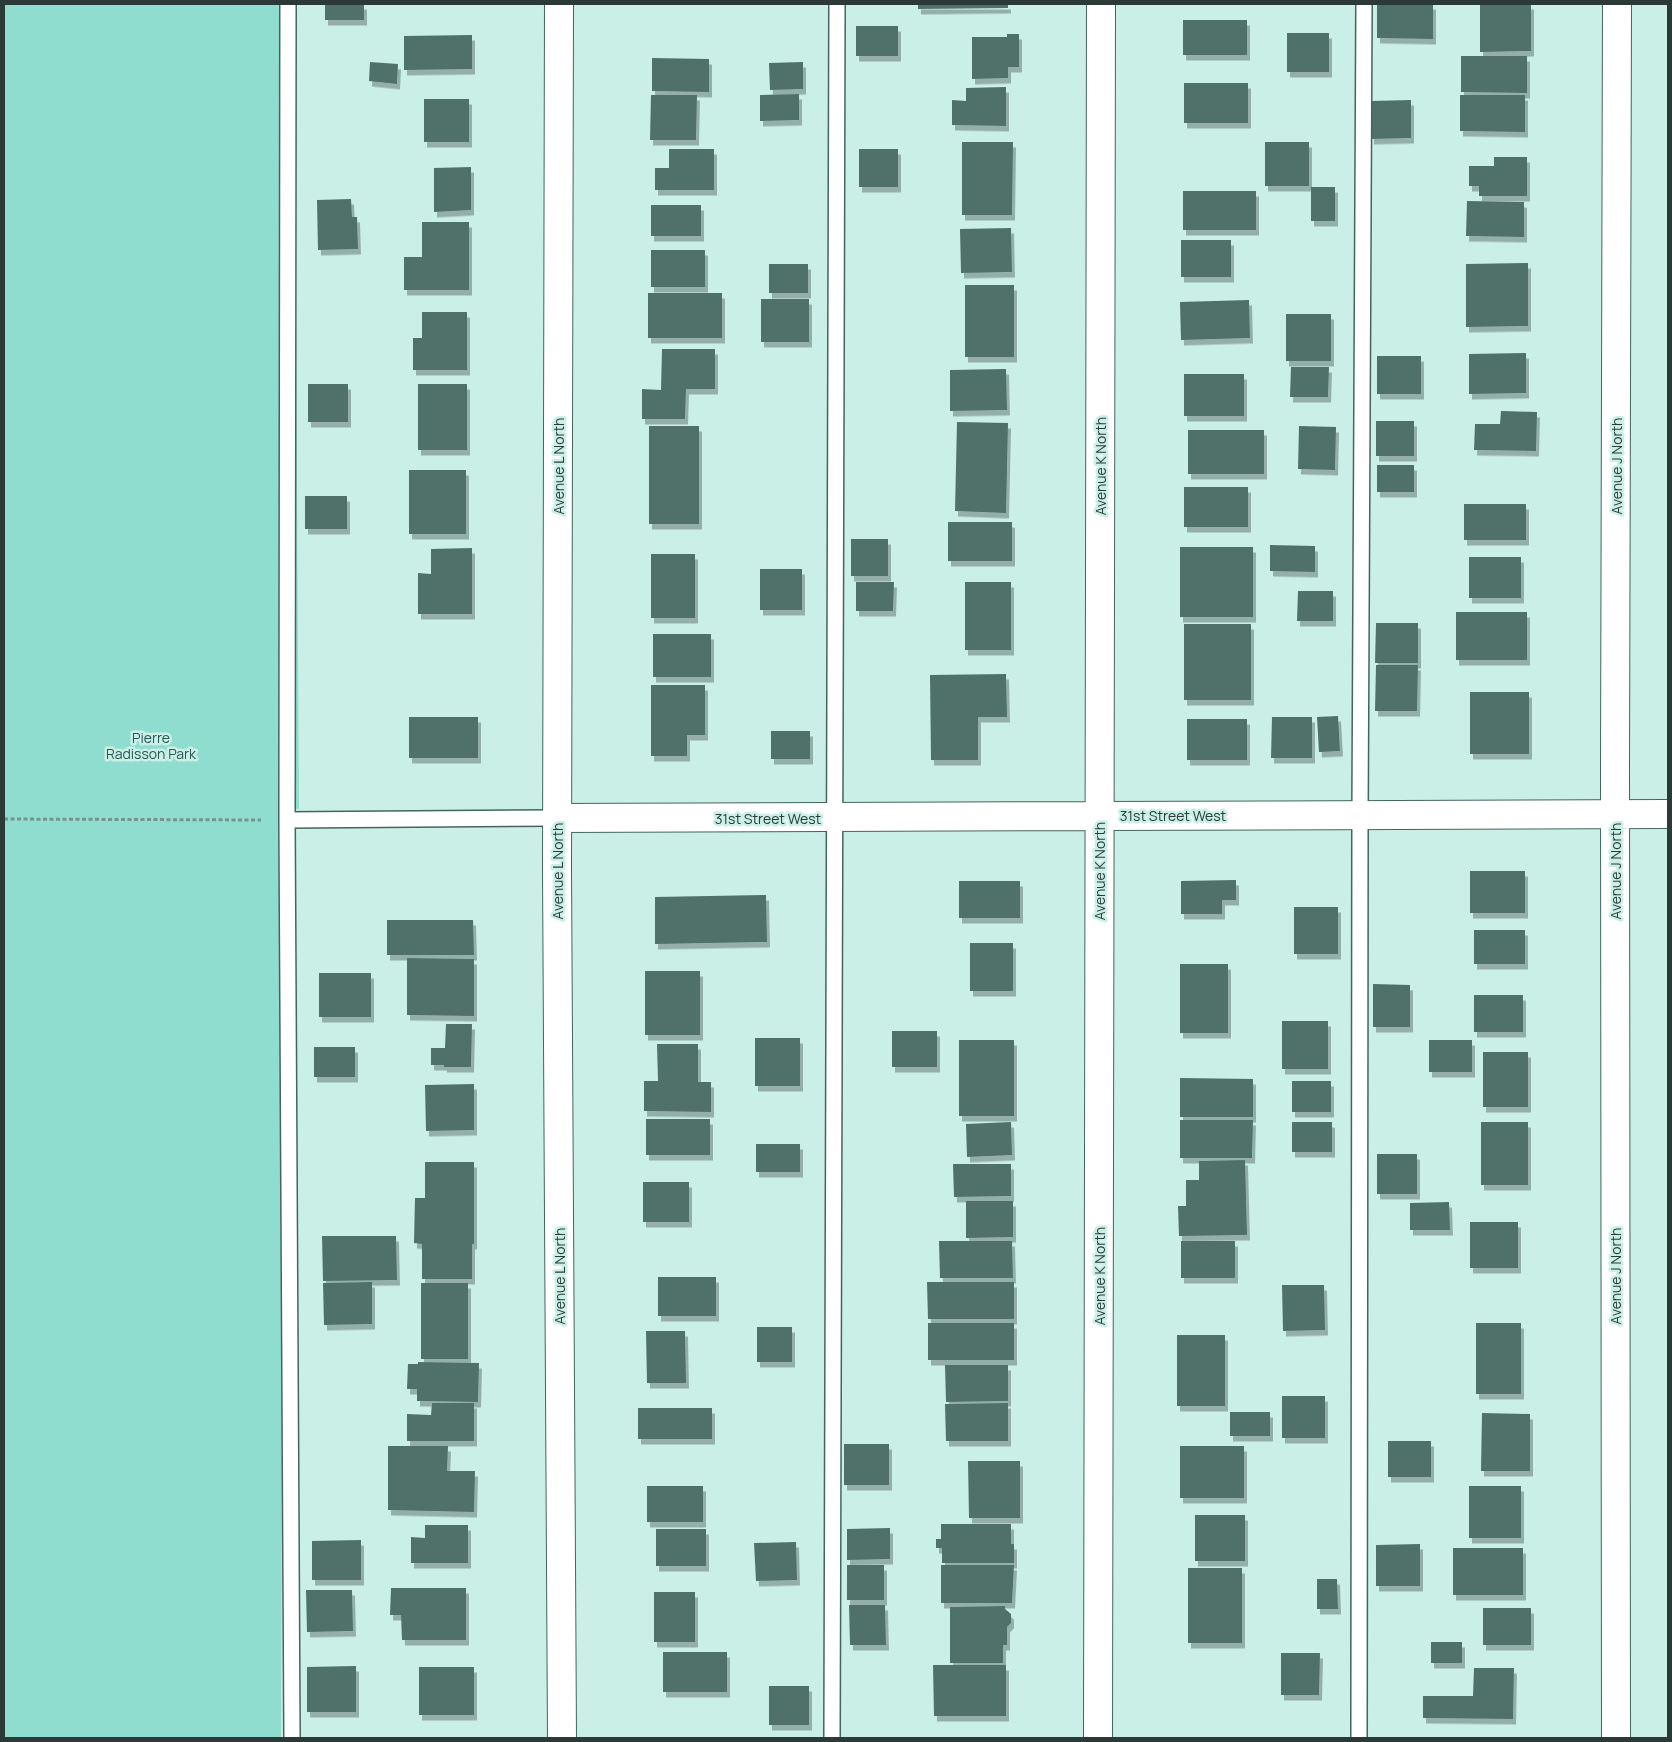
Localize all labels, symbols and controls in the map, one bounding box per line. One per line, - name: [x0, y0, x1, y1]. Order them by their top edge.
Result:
- street label: Avenue K North: [1091, 417, 1110, 515]
- street label: Avenue L North: [549, 418, 568, 514]
- street label: Avenue J North: [1607, 418, 1626, 514]
- park label: Pierre Radisson Park: [106, 728, 197, 763]
- street label: 31st Street West: [1120, 806, 1227, 825]
- street label: 31st Street West: [715, 809, 822, 828]
- street label: Avenue K North: [1090, 822, 1109, 920]
- street label: Avenue L North: [548, 823, 567, 919]
- street label: Avenue J North: [1606, 823, 1625, 919]
- street label: Avenue K North: [1090, 1227, 1109, 1325]
- street label: Avenue L North: [550, 1228, 569, 1324]
- street label: Avenue J North: [1606, 1228, 1625, 1324]

